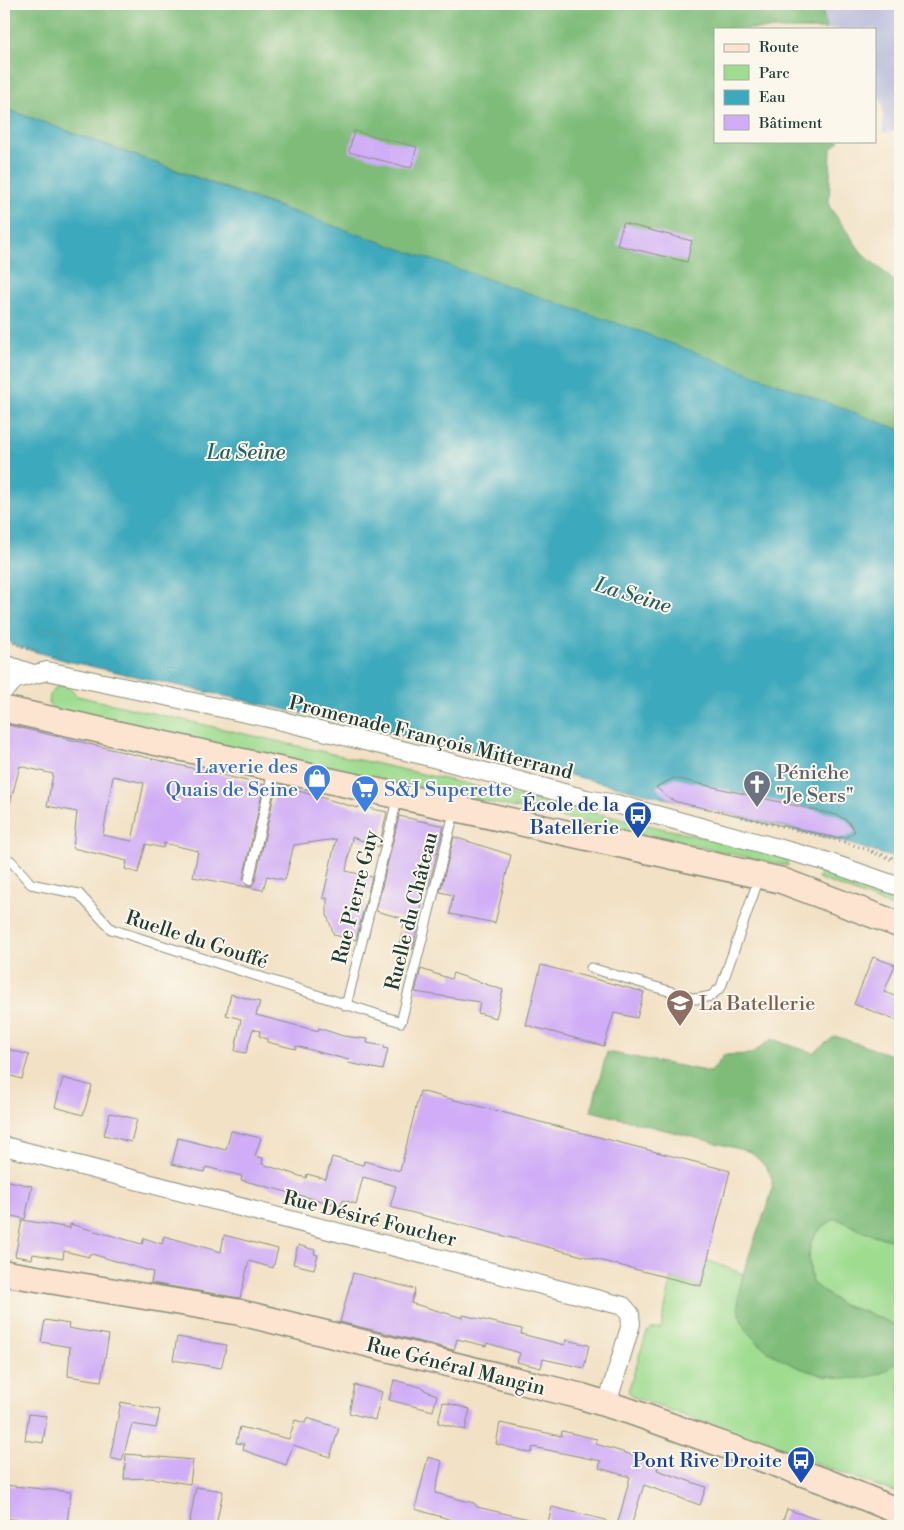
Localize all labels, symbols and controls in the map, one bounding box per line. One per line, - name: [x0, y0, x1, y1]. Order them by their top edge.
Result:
- legend: [714, 28, 876, 142]
- text: Route: [759, 38, 799, 57]
- text: Parc: [759, 64, 790, 83]
- text: Eau: [759, 88, 786, 107]
- text: Bâtiment: [758, 114, 823, 133]
- water label: La Seine: [206, 440, 285, 466]
- water label: La Seine: [590, 572, 674, 620]
- street label: Promenade François Mitterrand: [286, 691, 576, 786]
- place label: Laverie des Quais de Seine: [166, 755, 298, 803]
- place label: Péniche "Je Sers": [776, 761, 854, 809]
- shop icon: Laverie des Quais de Seine: [302, 763, 332, 802]
- church icon: Péniche "Je Sers": [742, 769, 772, 808]
- supermarket icon: S&J Superette: [350, 774, 380, 813]
- place label: S&J Superette: [384, 778, 512, 803]
- place label: École de la Batellerie: [522, 792, 620, 841]
- bus stop icon: École de la Batellerie: [623, 800, 653, 839]
- street label: Rue Pierre Guy: [328, 827, 385, 967]
- street label: Ruelle du Château: [381, 829, 444, 993]
- street label: Ruelle du Gouffé: [122, 906, 271, 975]
- school or university icon: La Batellerie: [665, 988, 695, 1027]
- place label: La Batellerie: [699, 992, 815, 1017]
- street label: Rue Désiré Foucher: [280, 1186, 459, 1253]
- street label: Rue Général Mangin: [364, 1333, 548, 1402]
- bus stop icon: Pont Rive Droite: [786, 1445, 816, 1484]
- place label: Pont Rive Droite: [632, 1449, 782, 1474]

